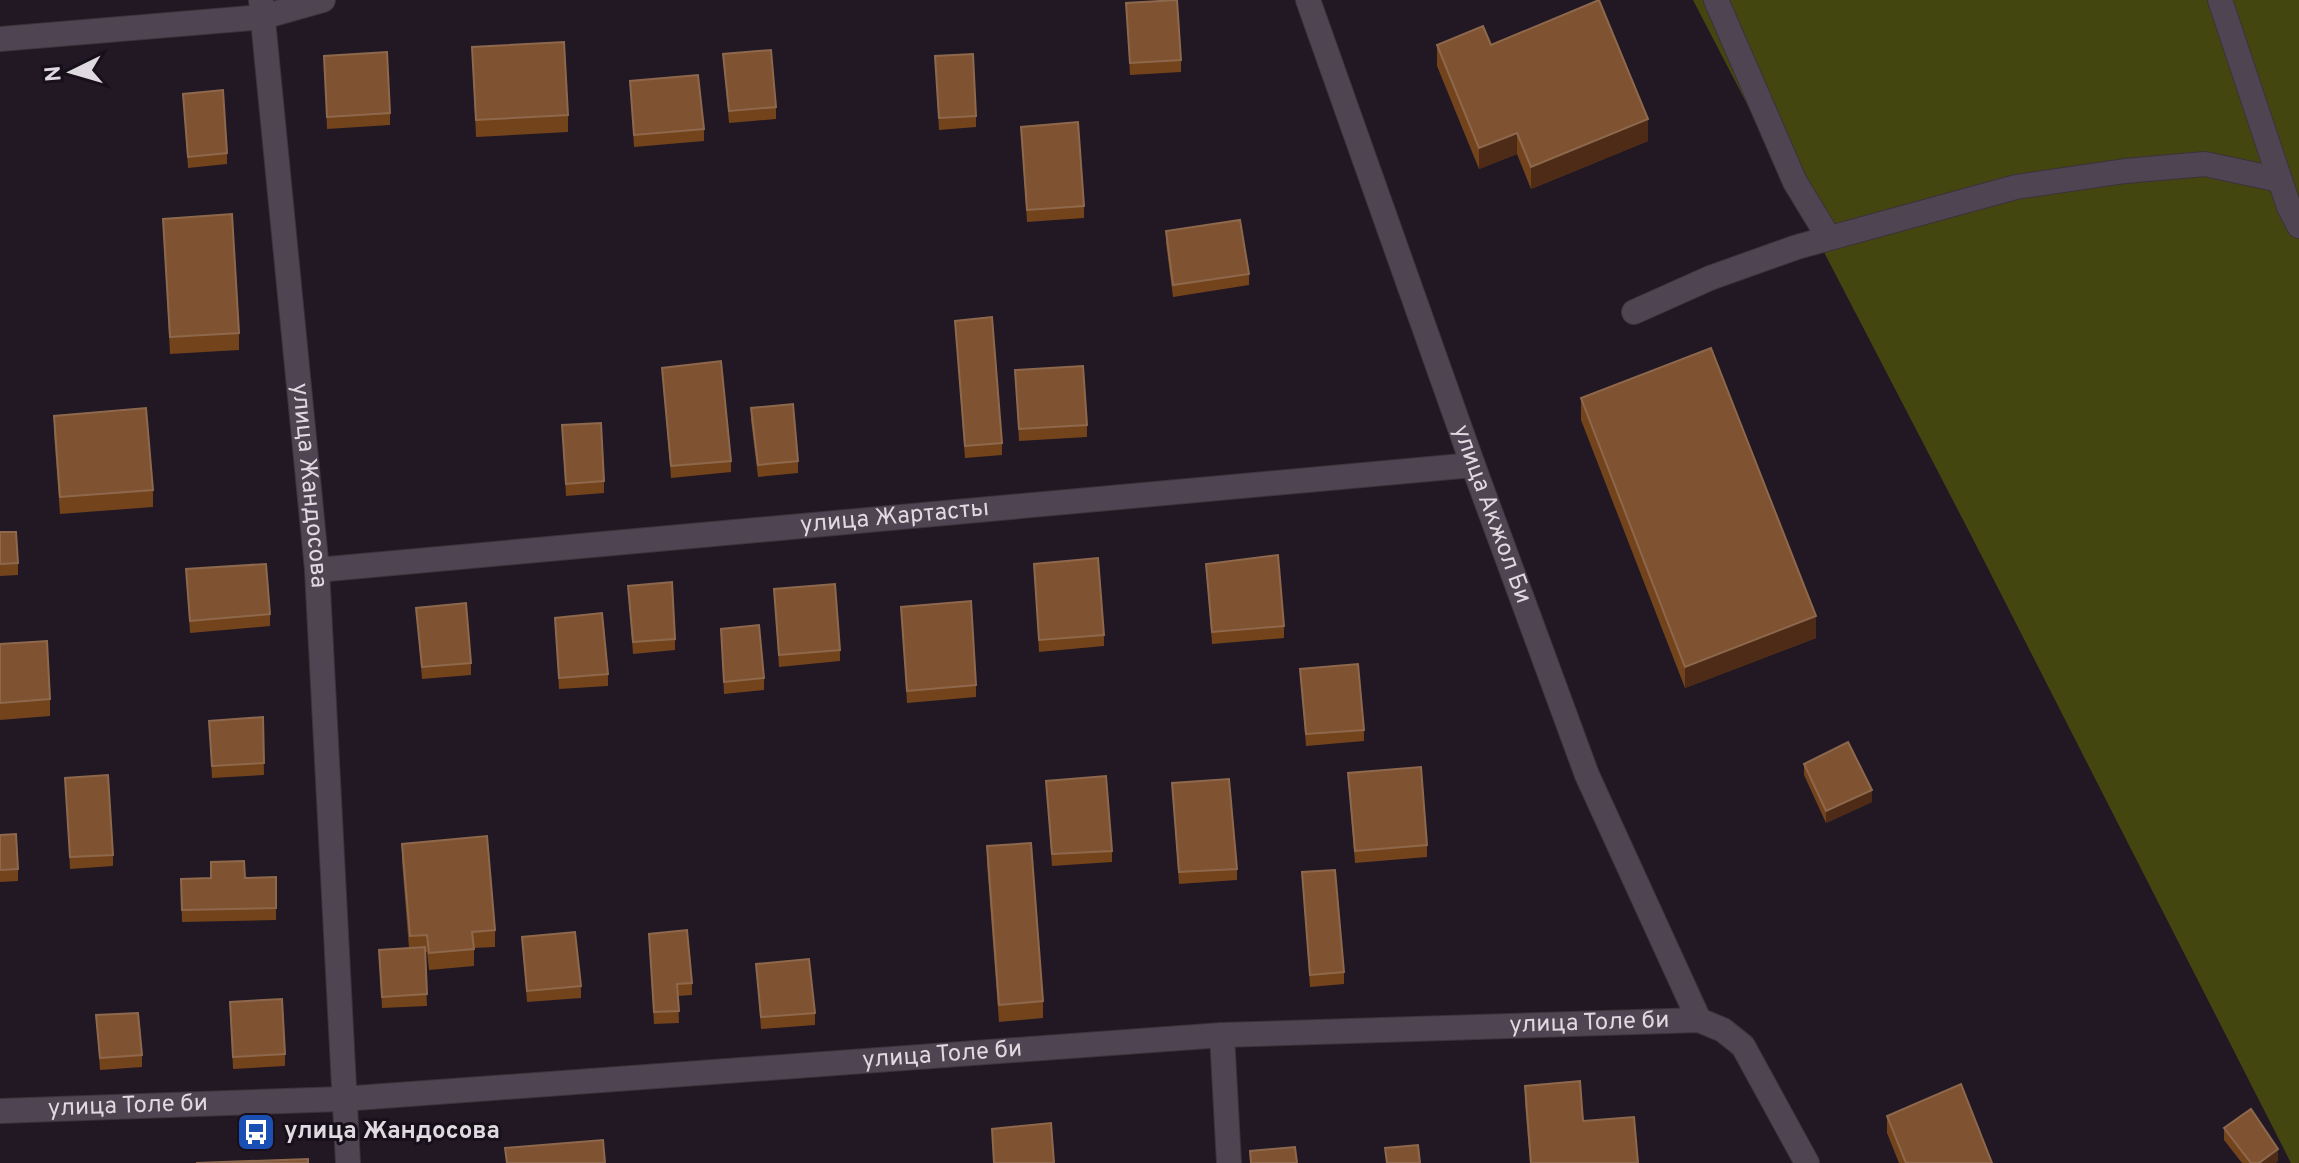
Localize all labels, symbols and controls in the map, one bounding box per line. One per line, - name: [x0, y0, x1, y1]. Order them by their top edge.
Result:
- north arrow: [32, 32, 112, 112]
- text: N: [40, 64, 69, 83]
- street label: улица Жандосова: [284, 382, 333, 589]
- street label: улица Акжол Би: [1445, 421, 1538, 608]
- street label: улица Жартасты: [799, 494, 990, 541]
- street label: улица Толе би: [1509, 1006, 1670, 1041]
- street label: улица Толе би: [861, 1035, 1023, 1076]
- street label: улица Толе би: [47, 1089, 208, 1124]
- bus stop icon: улица Жандосова: [235, 1111, 277, 1153]
- place label: улица Жандосова: [284, 1117, 500, 1147]

